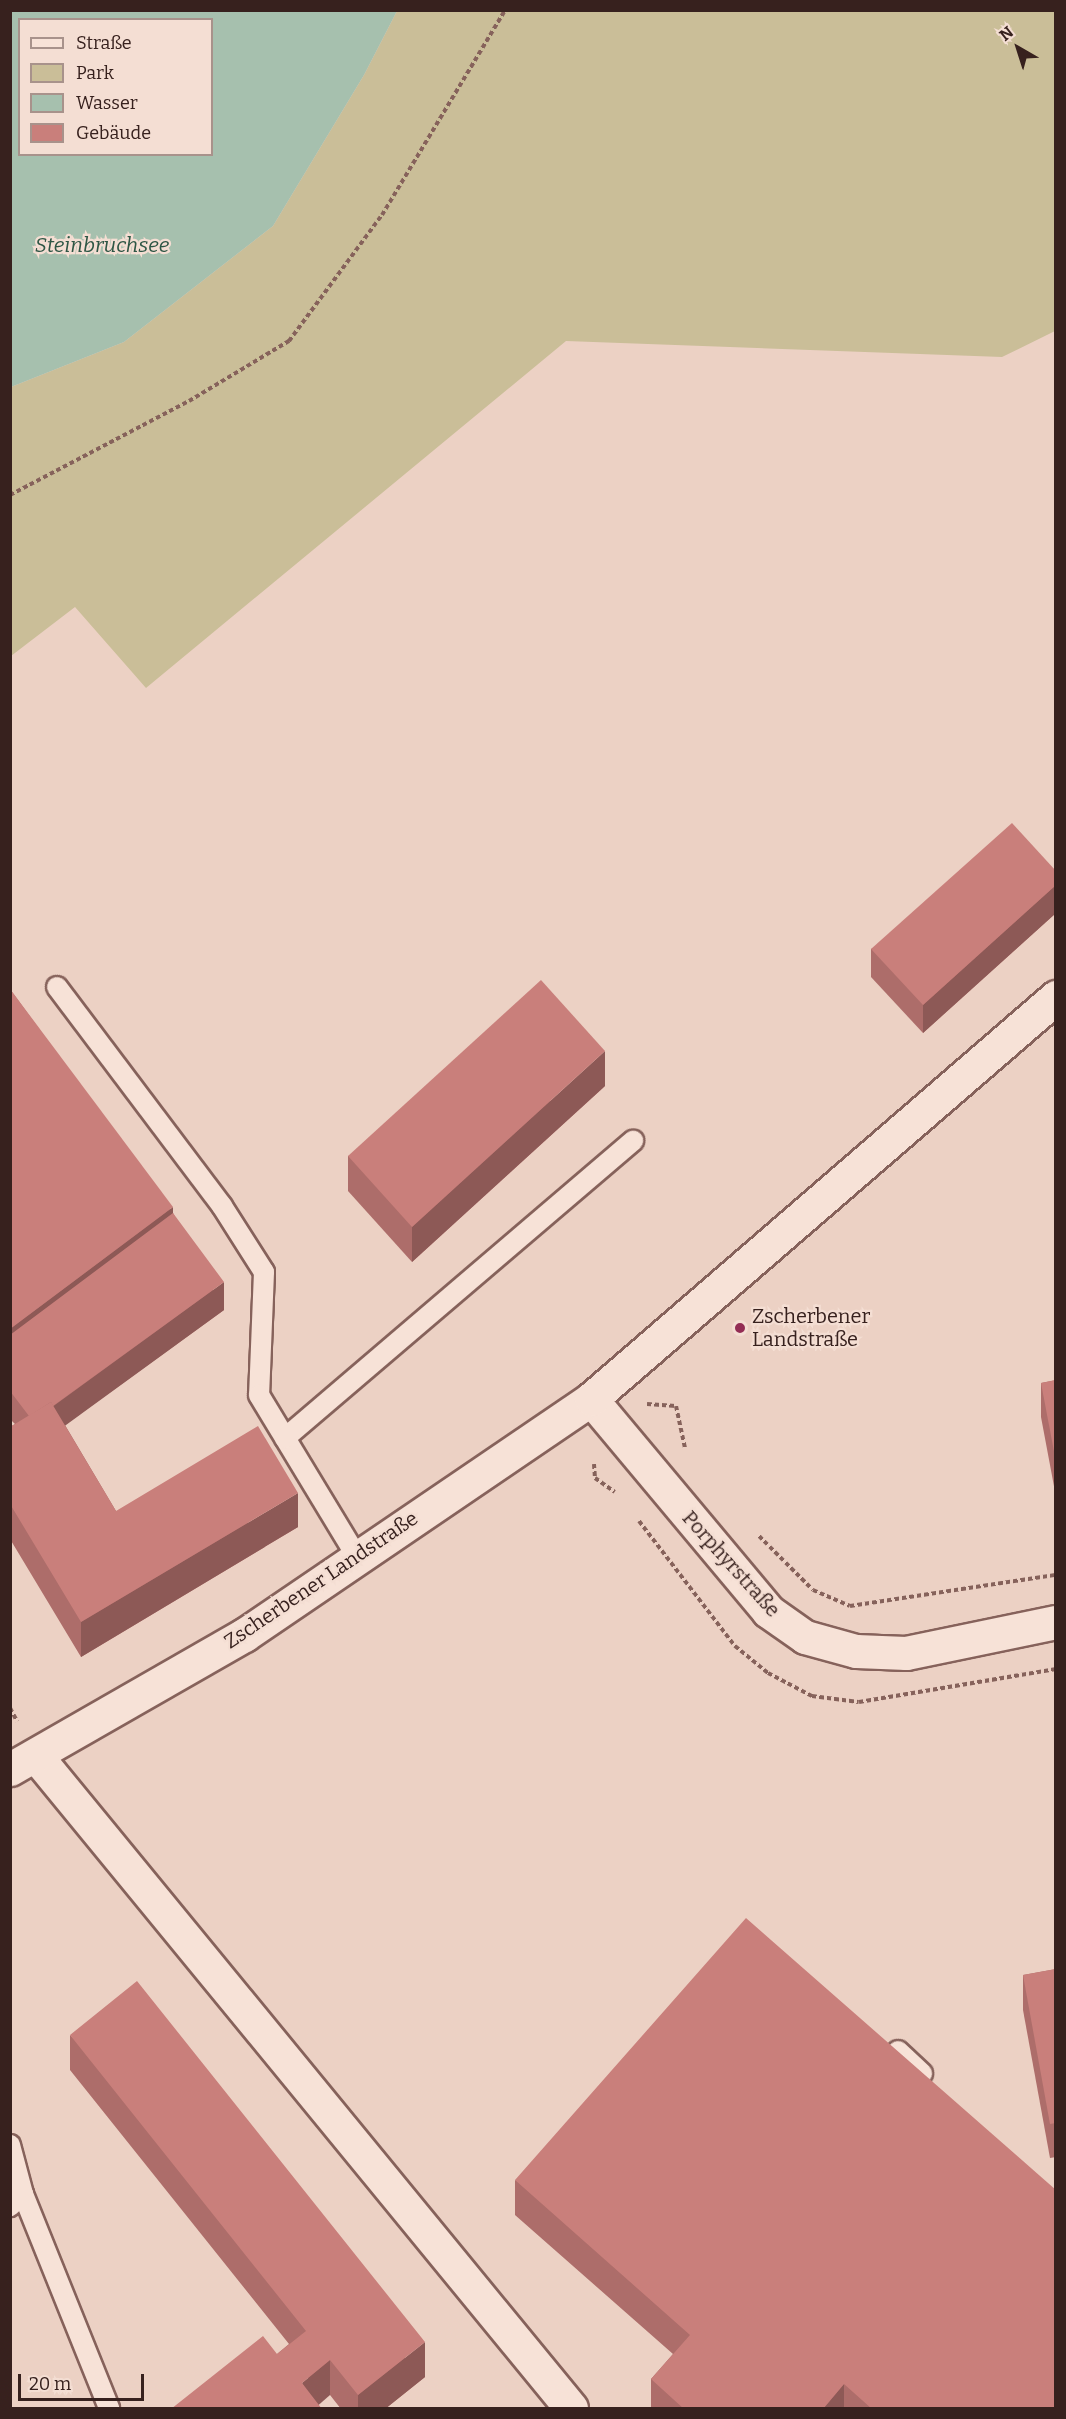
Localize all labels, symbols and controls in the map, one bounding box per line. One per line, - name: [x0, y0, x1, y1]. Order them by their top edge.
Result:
- legend: [18, 18, 213, 156]
- north arrow: [988, 18, 1048, 78]
- text: N: [996, 22, 1017, 45]
- text: Straße: [76, 32, 132, 54]
- text: Park: [76, 62, 114, 84]
- text: Wasser: [76, 92, 138, 114]
- text: Gebäude: [76, 122, 151, 144]
- water label: Steinbruchsee: [35, 232, 169, 258]
- place label: Zscherbener Landstraße: [752, 1304, 870, 1351]
- marker: Zscherbener Landstraße: [733, 1321, 747, 1335]
- street label: Zscherbener Landstraße: [220, 1506, 422, 1654]
- street label: Porphyrstraße: [677, 1506, 785, 1622]
- scale bar: [21, 2362, 147, 2400]
- text: 20 m: [29, 2373, 71, 2395]

